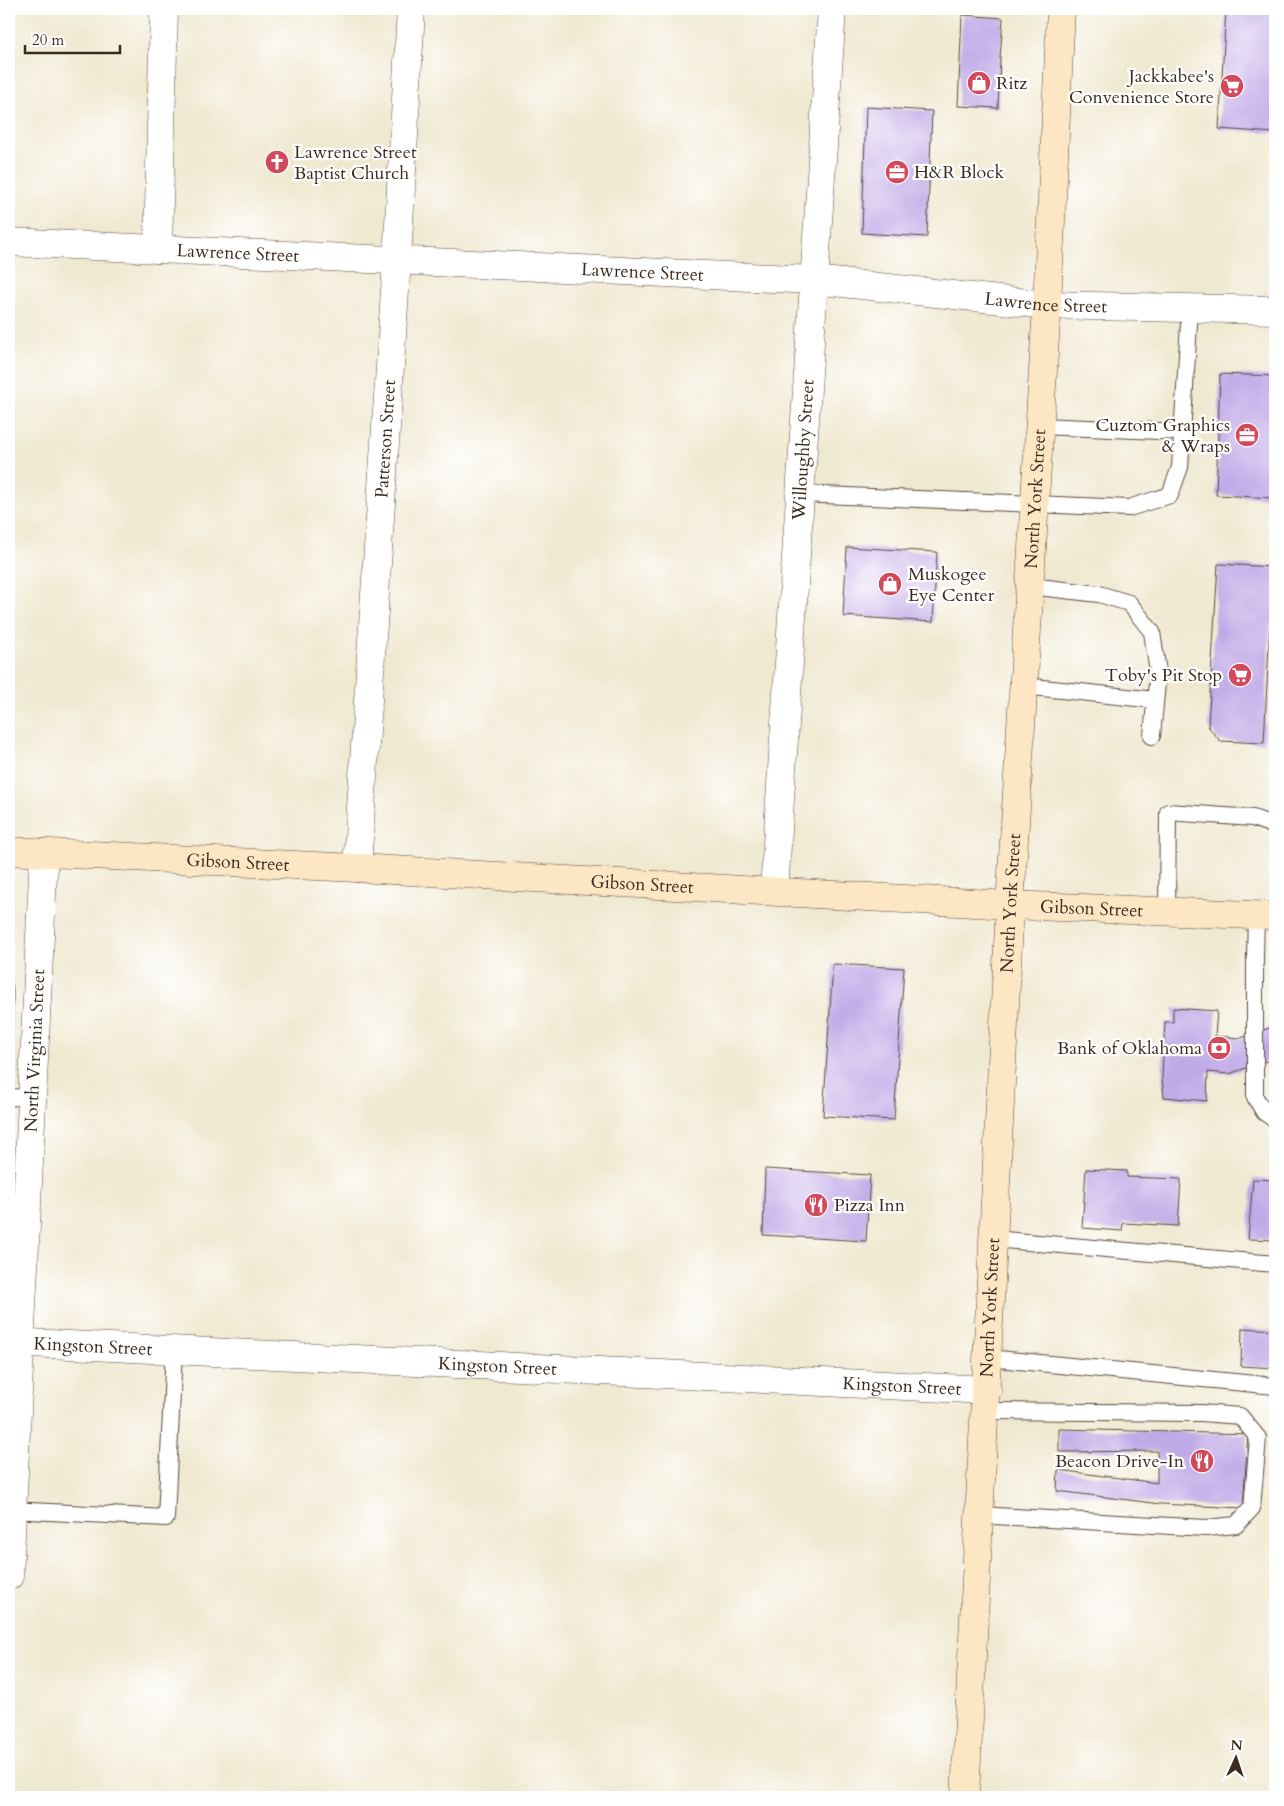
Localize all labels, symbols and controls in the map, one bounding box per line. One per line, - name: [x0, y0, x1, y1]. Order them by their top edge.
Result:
- scale bar: [25, 22, 120, 54]
- text: 20 m: [32, 30, 64, 50]
- place label: Jackkabee's Convenience Store: [1069, 64, 1214, 110]
- shop icon: Ritz: [966, 70, 992, 96]
- place label: Ritz: [996, 71, 1027, 96]
- supermarket icon: Jackkabee's Convenience Store: [1219, 73, 1245, 99]
- place label: Lawrence Street Baptist Church: [294, 140, 417, 186]
- church icon: Lawrence Street Baptist Church: [264, 149, 290, 175]
- office icon: H&R Block: [884, 159, 910, 185]
- place label: H&R Block: [914, 160, 1004, 185]
- street label: Lawrence Street: [176, 238, 300, 269]
- street label: Lawrence Street: [580, 257, 704, 288]
- street label: Lawrence Street: [983, 286, 1108, 319]
- street label: Willoughby Street: [786, 378, 821, 522]
- street label: Patterson Street: [369, 379, 402, 499]
- place label: Cuztom Graphics & Wraps: [1096, 413, 1230, 459]
- office icon: Cuztom Graphics & Wraps: [1234, 422, 1260, 448]
- street label: North York Street: [1019, 428, 1052, 569]
- place label: Muskogee Eye Center: [908, 562, 995, 608]
- shop icon: Muskogee Eye Center: [877, 571, 903, 597]
- supermarket icon: Toby's Pit Stop: [1227, 662, 1253, 688]
- place label: Toby's Pit Stop: [1105, 663, 1222, 688]
- street label: North York Street: [995, 832, 1027, 974]
- street label: Gibson Street: [186, 848, 290, 878]
- street label: Gibson Street: [590, 869, 695, 900]
- street label: Gibson Street: [1039, 894, 1144, 924]
- street label: North Virginia Street: [18, 968, 51, 1133]
- bank icon: Bank of Oklahoma: [1206, 1035, 1232, 1061]
- place label: Bank of Oklahoma: [1057, 1036, 1202, 1061]
- restaurant icon: Pizza Inn: [803, 1192, 829, 1218]
- place label: Pizza Inn: [834, 1193, 906, 1218]
- street label: North York Street: [974, 1237, 1006, 1378]
- street label: Kingston Street: [33, 1331, 153, 1362]
- street label: Kingston Street: [438, 1351, 558, 1382]
- street label: Kingston Street: [842, 1371, 962, 1402]
- restaurant icon: Beacon Drive-In: [1189, 1448, 1215, 1474]
- place label: Beacon Drive-In: [1055, 1449, 1185, 1474]
- north arrow: [1212, 1734, 1262, 1784]
- text: N: [1230, 1736, 1243, 1755]

